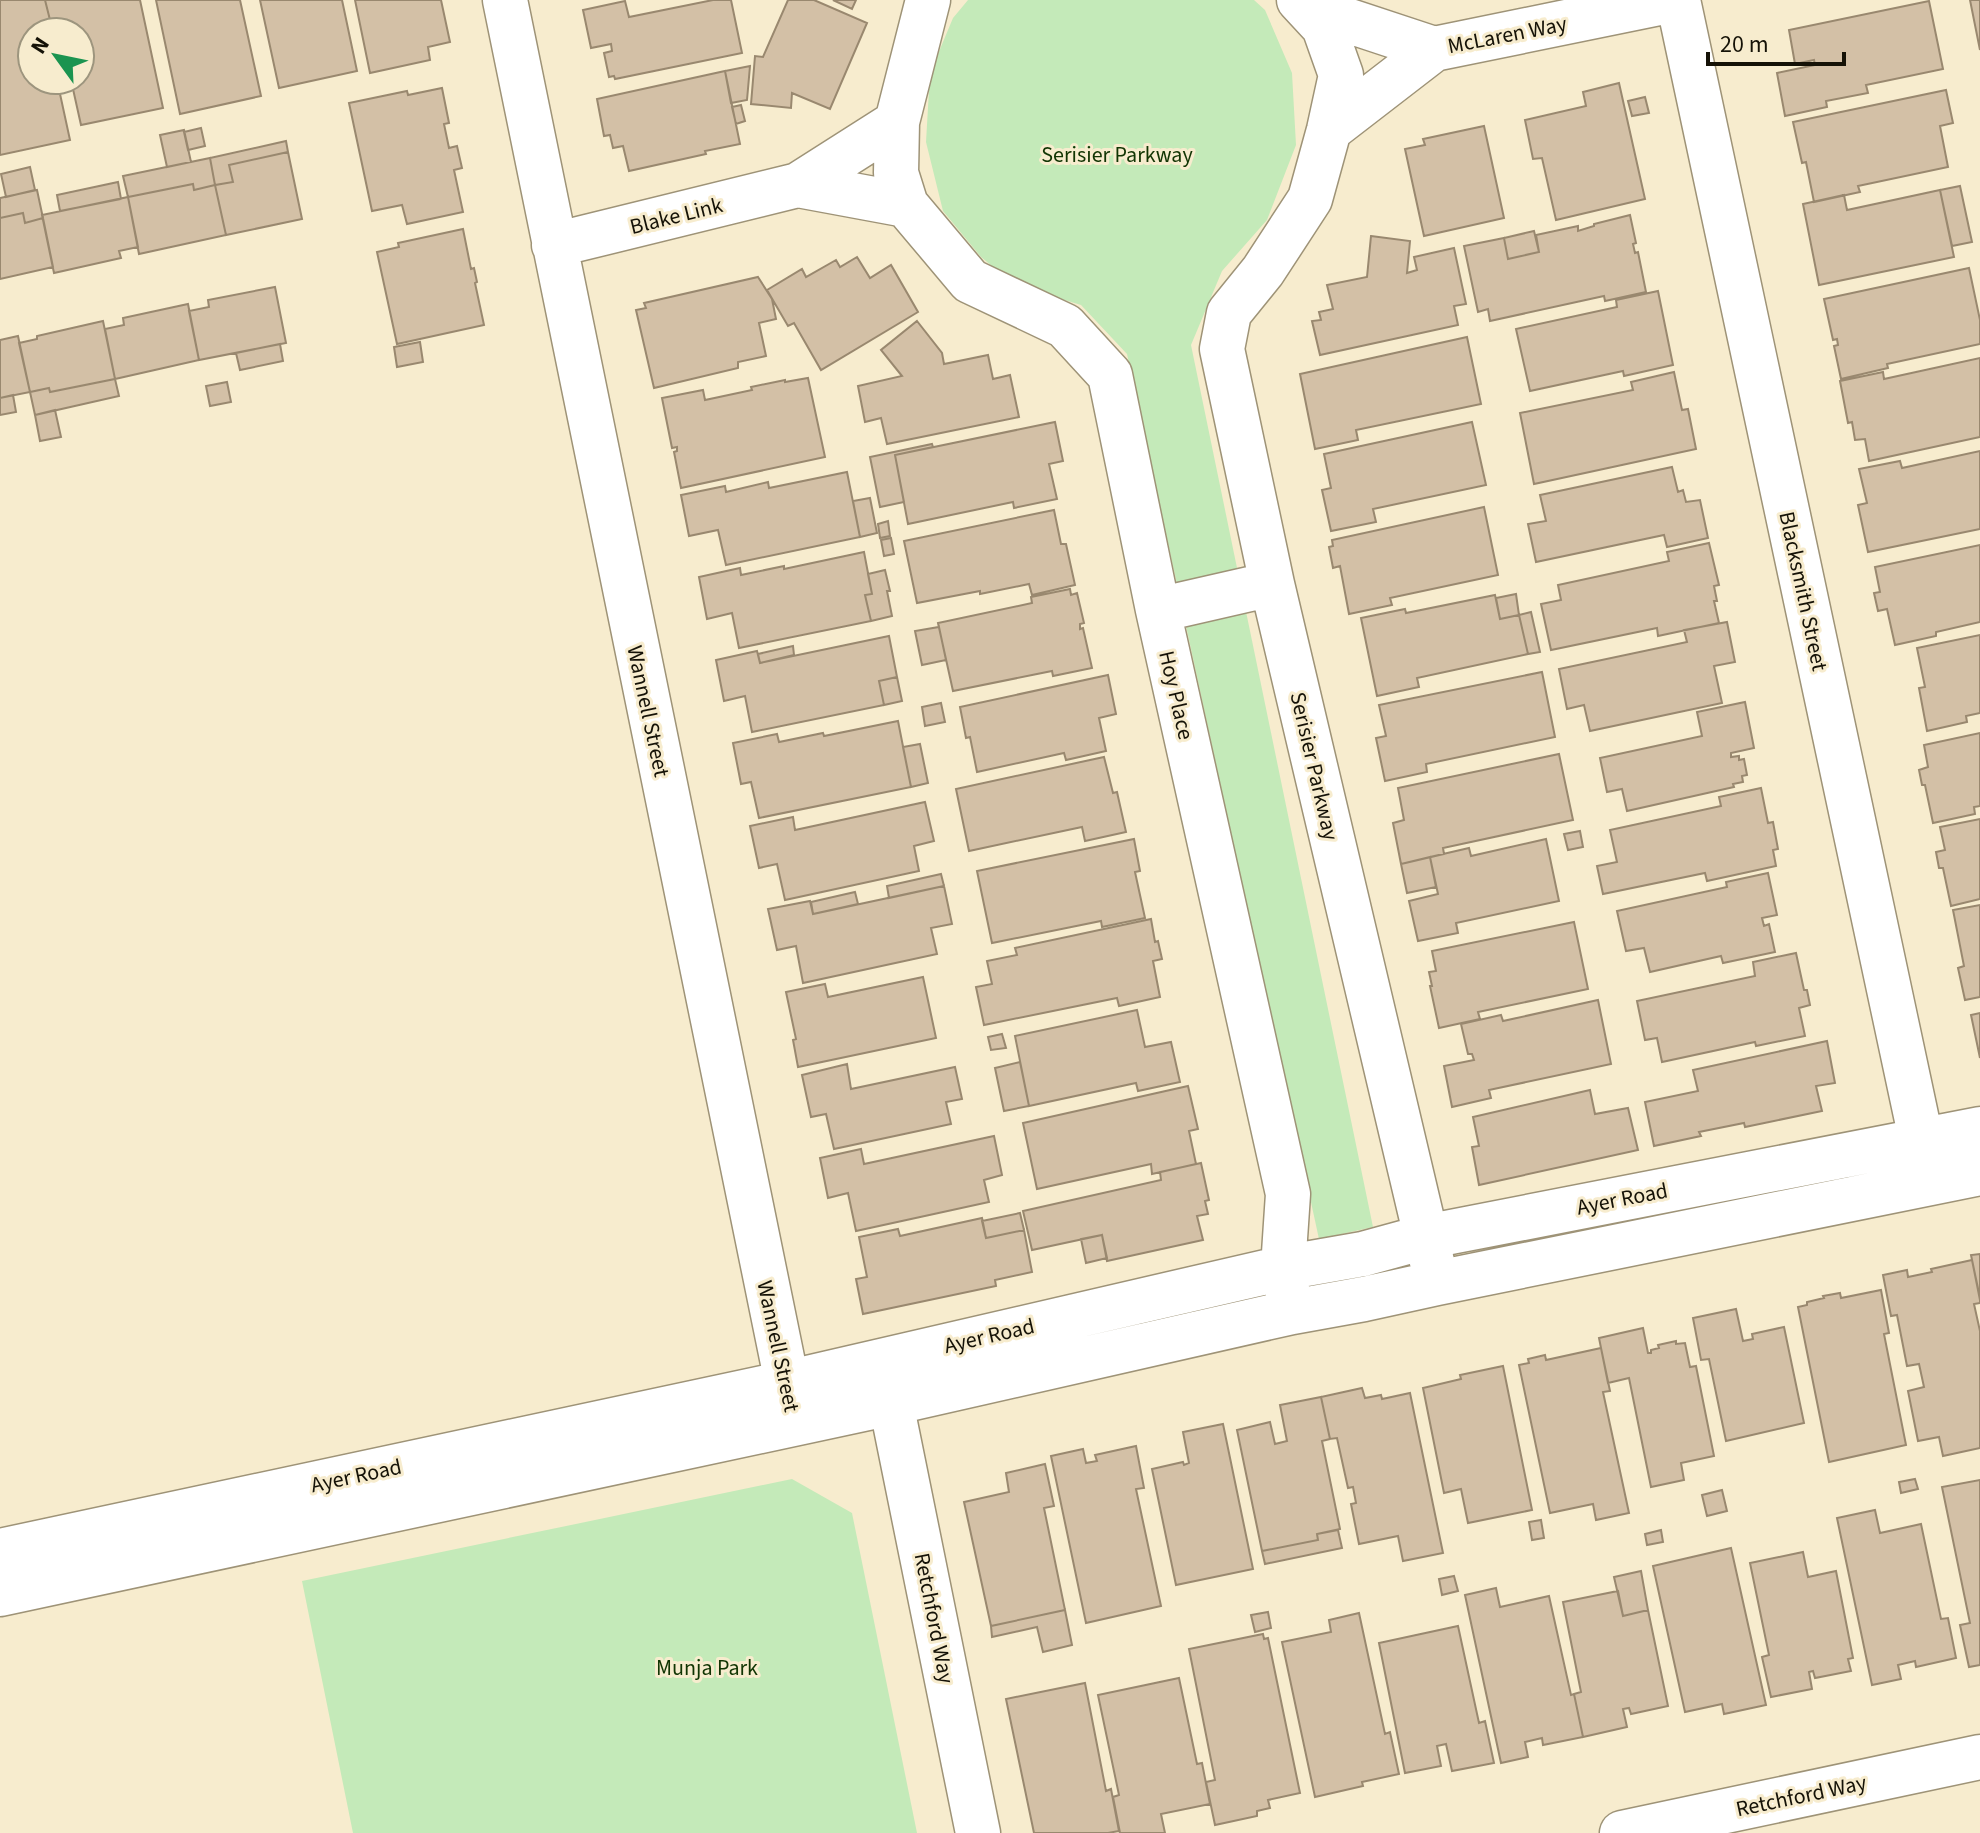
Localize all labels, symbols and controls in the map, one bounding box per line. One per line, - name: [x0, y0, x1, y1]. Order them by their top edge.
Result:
- street label: McLaren Way: [1445, 8, 1570, 62]
- north arrow: [16, 16, 96, 96]
- scale bar: [1708, 16, 1844, 66]
- text: 20 m: [1720, 27, 1769, 62]
- text: N: [23, 31, 57, 61]
- park label: Serisier Parkway: [1041, 139, 1193, 171]
- street label: Blake Link: [627, 189, 726, 243]
- street label: Blacksmith Street: [1770, 508, 1836, 674]
- street label: Wannell Street: [618, 642, 678, 780]
- street label: Hoy Place: [1150, 648, 1202, 743]
- street label: Serisier Parkway: [1281, 689, 1347, 844]
- street label: Ayer Road: [1574, 1174, 1670, 1223]
- street label: Wannell Street: [748, 1277, 808, 1415]
- street label: Ayer Road: [941, 1310, 1038, 1362]
- street label: Ayer Road: [308, 1451, 405, 1501]
- street label: Retchford Way: [906, 1550, 963, 1687]
- park label: Munja Park: [656, 1652, 758, 1684]
- street label: Retchford Way: [1733, 1766, 1870, 1825]

